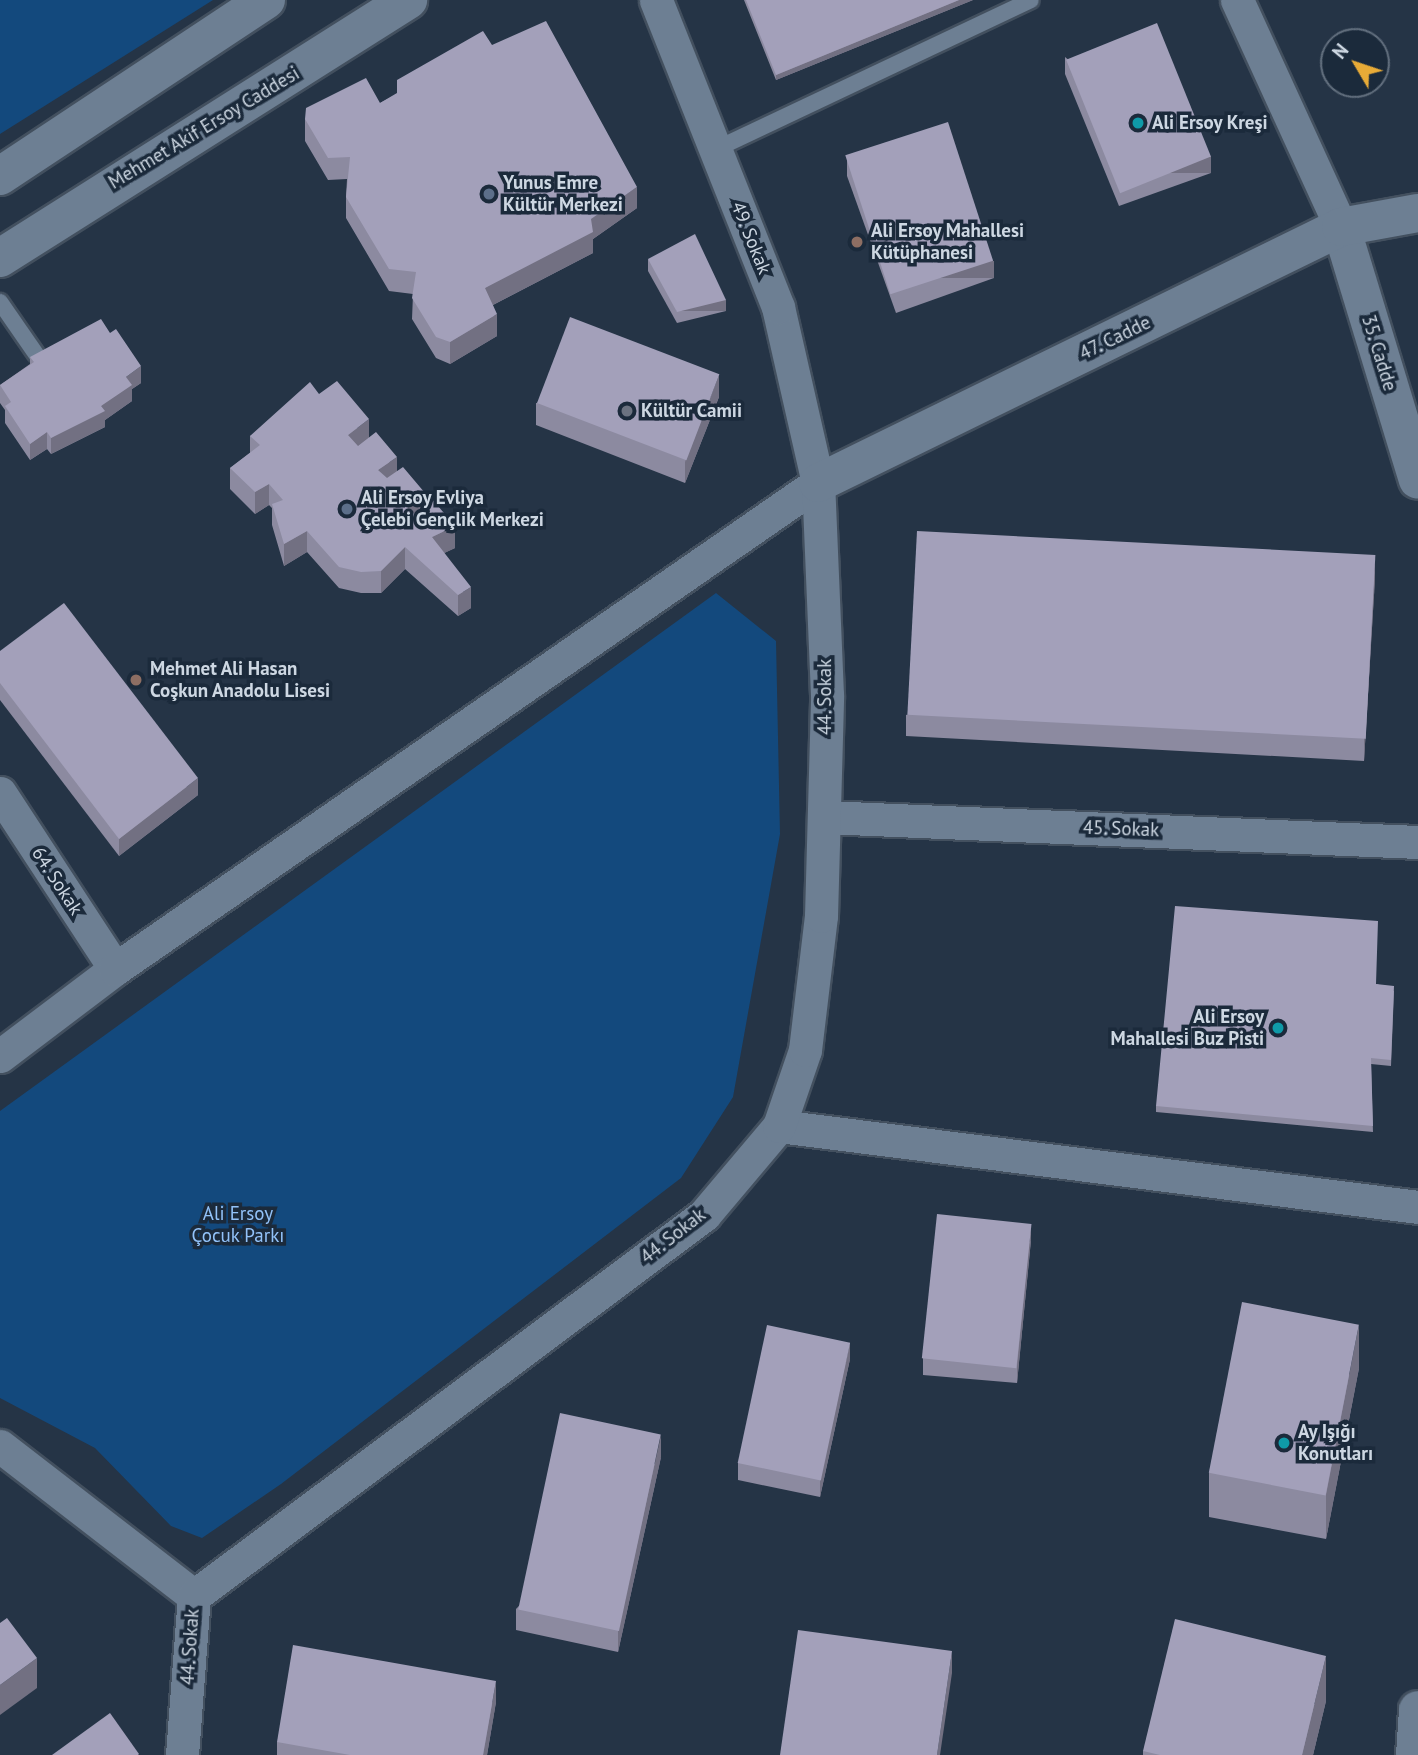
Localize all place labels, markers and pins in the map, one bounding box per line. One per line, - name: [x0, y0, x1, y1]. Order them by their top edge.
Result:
- place label: Ali Ersoy Kreşi: [1152, 112, 1268, 134]
- marker: Ali Ersoy Kreşi: [1130, 115, 1146, 131]
- place label: Yunus Emre Kültür Merkezi: [503, 172, 623, 216]
- marker: Yunus Emre Kültür Merkezi: [481, 186, 497, 202]
- place label: Ali Ersoy Mahallesi Kütüphanesi: [871, 220, 1025, 264]
- marker: Ali Ersoy Mahallesi Kütüphanesi: [849, 234, 865, 250]
- place label: Kültür Camii: [641, 400, 742, 422]
- marker: Kültür Camii: [619, 403, 635, 419]
- place label: Ali Ersoy Evliya Çelebi Gençlik Merkezi: [361, 487, 545, 531]
- marker: Ali Ersoy Evliya Çelebi Gençlik Merkezi: [339, 501, 355, 517]
- place label: Mehmet Ali Hasan Coşkun Anadolu Lisesi: [150, 658, 331, 702]
- marker: Mehmet Ali Hasan Coşkun Anadolu Lisesi: [128, 672, 144, 688]
- place label: Ali Ersoy Mahallesi̇ Buz Pisti: [1110, 1006, 1264, 1050]
- marker: Ali Ersoy Mahallesi̇ Buz Pisti: [1270, 1020, 1286, 1036]
- place label: Ay Işığı Konutları: [1298, 1421, 1373, 1465]
- marker: Ay Işığı Konutları: [1276, 1435, 1292, 1451]

